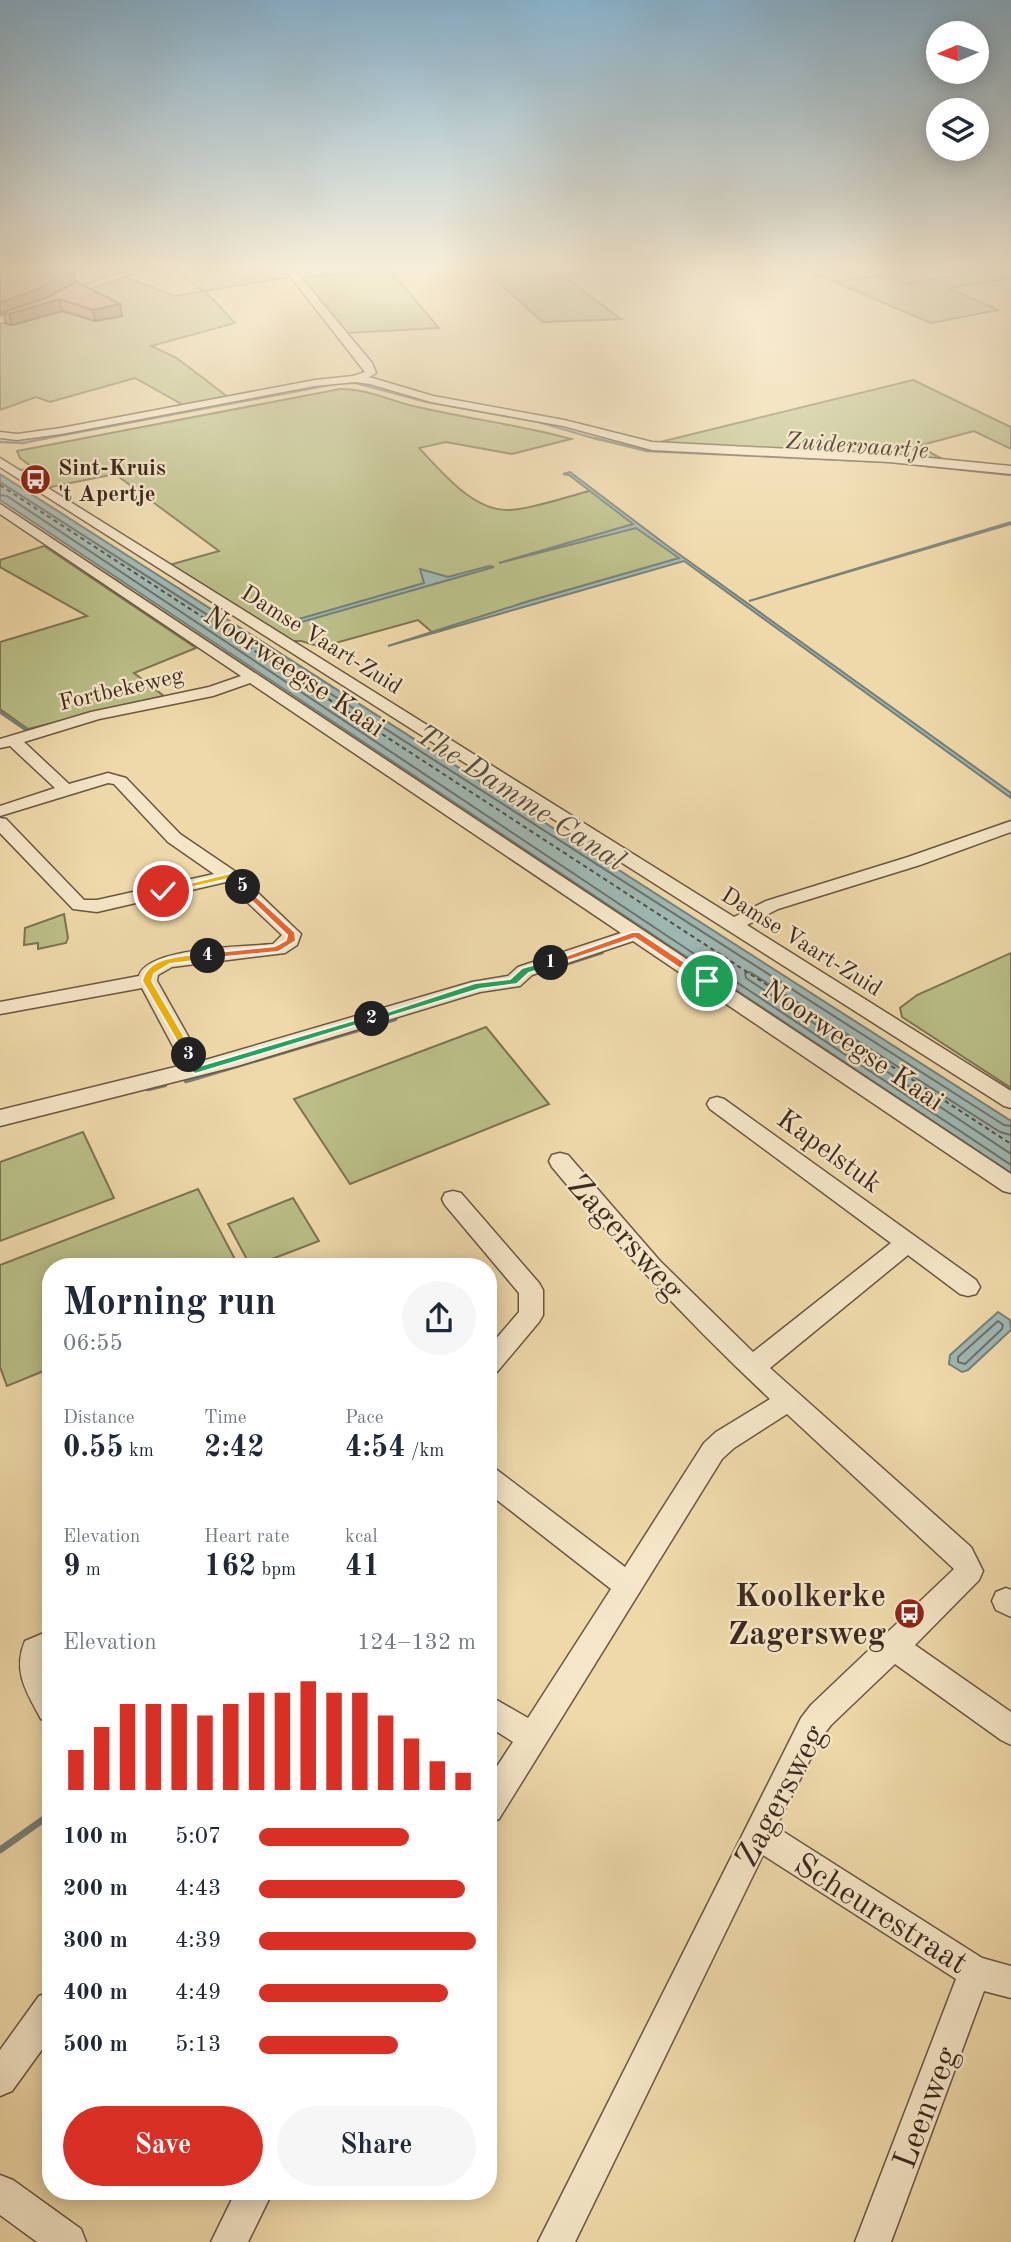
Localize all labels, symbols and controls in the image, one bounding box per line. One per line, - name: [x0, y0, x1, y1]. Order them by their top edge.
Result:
- north arrow: [926, 21, 989, 84]
- map controls: [926, 21, 989, 161]
- button: layers: [926, 98, 989, 161]
- water label: Zuidervaartje: [784, 430, 930, 464]
- place label: Sint-Kruis 't Apertje: [58, 457, 166, 506]
- bus stop icon: Sint-Kruis 't Apertje: [18, 463, 52, 497]
- street label: Damse Vaart-Zuid: [237, 582, 406, 699]
- street label: Noorweegse Kaai: [198, 602, 389, 743]
- street label: Fortbekeweg: [57, 664, 187, 715]
- water label: The Damme Canal: [410, 720, 630, 877]
- pin: [133, 861, 193, 921]
- pin: 5: [226, 870, 260, 904]
- icon: check: [144, 872, 182, 910]
- text: 5: [237, 877, 248, 896]
- street label: Damse Vaart-Zuid: [717, 884, 886, 1001]
- pin: 4: [190, 939, 226, 974]
- text: 4: [202, 946, 213, 965]
- pin: 1: [534, 946, 568, 981]
- pin: [677, 951, 737, 1011]
- text: 1: [545, 953, 556, 972]
- icon: arrive: [688, 962, 726, 1000]
- street label: Noorweegse Kaai: [757, 976, 948, 1117]
- pin: 2: [354, 1002, 390, 1036]
- text: 2: [366, 1009, 377, 1028]
- pin: 3: [172, 1038, 206, 1072]
- text: 3: [183, 1045, 194, 1064]
- street label: Kapelstuk: [771, 1105, 886, 1199]
- street label: Zagersweg: [560, 1169, 689, 1307]
- button: share: [402, 1281, 476, 1355]
- text: Morning run: [63, 1285, 276, 1323]
- text: 06:55: [63, 1332, 123, 1355]
- text: Distance: [63, 1409, 135, 1428]
- text: Time: [204, 1409, 247, 1428]
- text: Pace: [345, 1409, 384, 1428]
- text: 0.55: [63, 1433, 124, 1463]
- text: 2:42: [204, 1433, 265, 1463]
- text: 4:54: [345, 1433, 406, 1463]
- text: km: [124, 1442, 154, 1461]
- text: /km: [406, 1442, 444, 1461]
- text: Elevation: [63, 1528, 140, 1547]
- text: Heart rate: [204, 1528, 289, 1547]
- text: kcal: [345, 1528, 378, 1547]
- text: 9: [63, 1552, 80, 1582]
- text: 162: [204, 1552, 256, 1582]
- text: 41: [345, 1552, 380, 1582]
- text: m: [80, 1561, 101, 1580]
- text: bpm: [256, 1561, 296, 1580]
- place label: Koolkerke Zagersweg: [728, 1581, 886, 1652]
- bus stop icon: Koolkerke Zagersweg: [892, 1596, 926, 1630]
- text: Elevation: [63, 1631, 157, 1654]
- text: 124–132 m: [357, 1631, 476, 1654]
- street label: Zagersweg: [731, 1720, 833, 1873]
- text: 100 m: [63, 1825, 128, 1848]
- text: 5:07: [175, 1825, 221, 1848]
- street label: Scheurestraat: [787, 1849, 973, 1981]
- text: 200 m: [63, 1877, 128, 1900]
- text: 4:43: [175, 1877, 221, 1900]
- text: 300 m: [63, 1929, 128, 1952]
- text: 4:39: [175, 1929, 221, 1952]
- text: 400 m: [63, 1981, 128, 2004]
- text: 4:49: [175, 1981, 221, 2004]
- text: 500 m: [63, 2033, 128, 2056]
- text: 5:13: [175, 2033, 221, 2056]
- street label: Leenweg: [889, 2043, 966, 2174]
- button: Save: [63, 2106, 263, 2186]
- button: Share: [277, 2106, 476, 2186]

